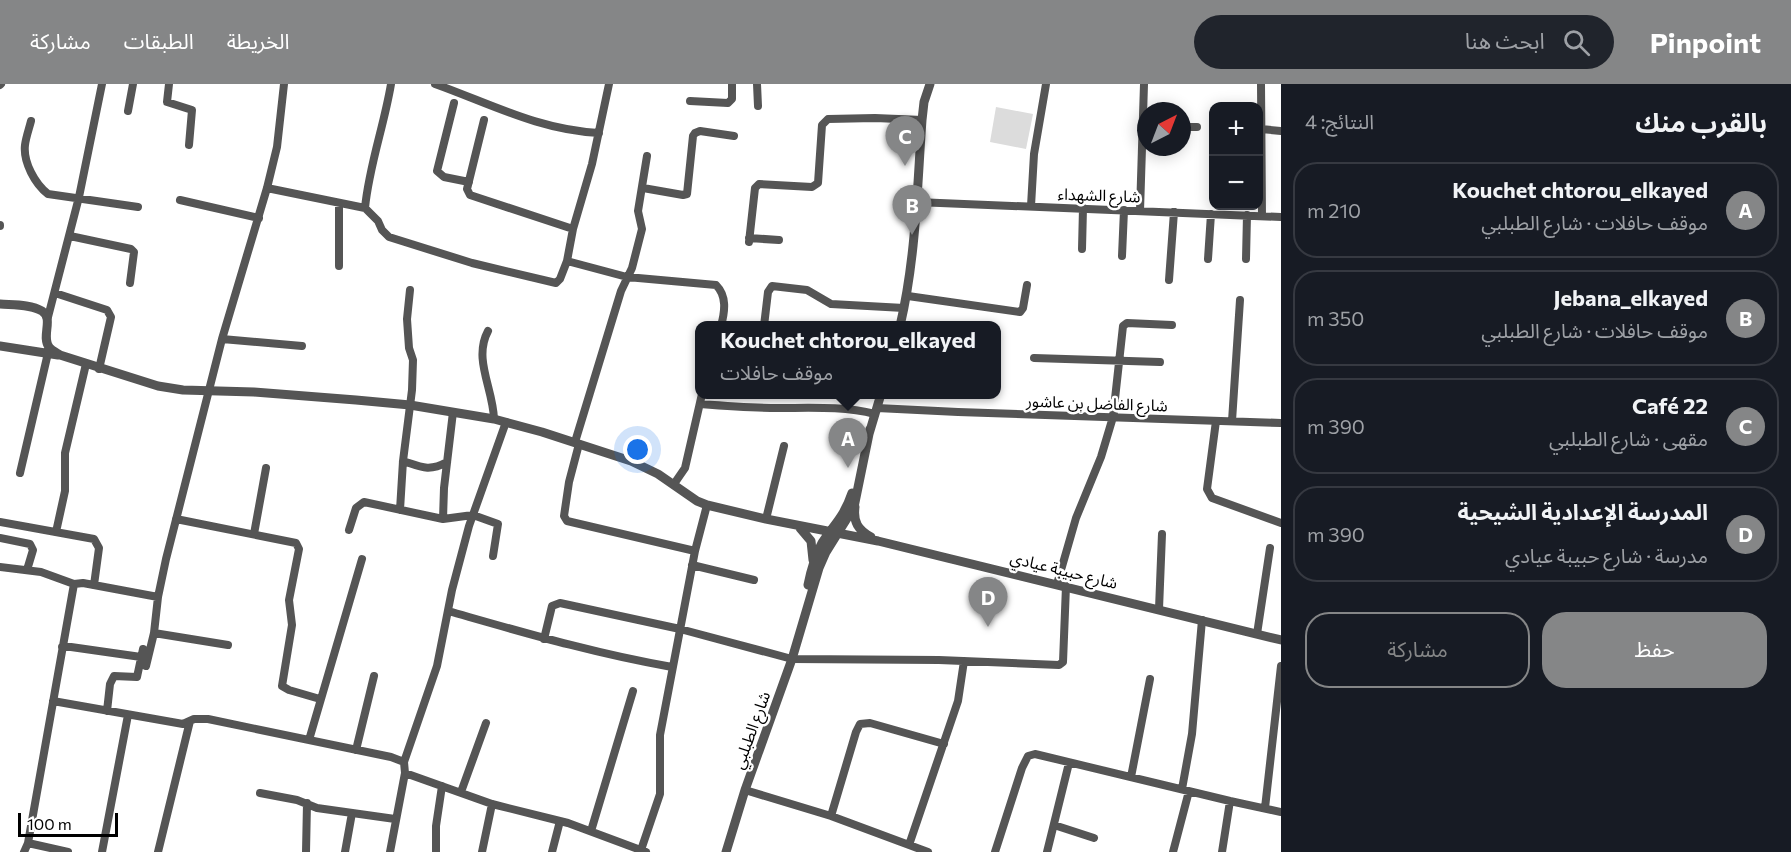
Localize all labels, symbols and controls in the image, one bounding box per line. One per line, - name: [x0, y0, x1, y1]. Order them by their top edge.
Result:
- search box: [1194, 15, 1614, 69]
- text: Pinpoint: [1650, 25, 1761, 59]
- icon: search: [1560, 26, 1593, 59]
- text: ابحث هنا: [1465, 27, 1545, 54]
- text: مشاركة: [30, 28, 91, 53]
- text: الطبقات: [124, 28, 194, 53]
- text: الخريطة: [227, 28, 290, 53]
- north arrow: [1137, 102, 1191, 156]
- map controls: [1209, 102, 1263, 210]
- button: +: [1209, 102, 1263, 156]
- text: بالقرب منك: [1635, 106, 1767, 137]
- text: النتائج: 4: [1305, 109, 1374, 133]
- pin: C: [886, 116, 924, 166]
- button: −: [1209, 156, 1263, 210]
- text: Kouchet chtorou_elkayed: [1452, 176, 1708, 203]
- street label: شارع الشهداء: [1057, 184, 1141, 209]
- pin: B: [892, 186, 932, 235]
- text: 210 m: [1307, 198, 1361, 222]
- text: A: [1738, 198, 1753, 222]
- text: موقف حافلات · شارع الطبلبي: [1481, 210, 1708, 234]
- text: Jebana_elkayed: [1553, 284, 1708, 311]
- text: 350 m: [1307, 306, 1364, 330]
- text: B: [1739, 306, 1752, 330]
- text: موقف حافلات · شارع الطبلبي: [1481, 318, 1708, 342]
- popup: [695, 321, 1001, 399]
- text: Kouchet chtorou_elkayed: [720, 326, 976, 353]
- text: موقف حافلات: [720, 360, 833, 384]
- street label: شارع الفاضل بن عاشور: [1025, 390, 1168, 418]
- text: Café 22: [1632, 392, 1708, 419]
- text: 390 m: [1307, 414, 1365, 438]
- text: C: [1739, 414, 1752, 438]
- pin: A: [828, 418, 868, 468]
- text: مقهى · شارع الطبلبي: [1549, 426, 1708, 450]
- your location: [623, 435, 652, 464]
- text: المدرسة الإعدادية الشيحية: [1457, 498, 1708, 525]
- text: 390 m: [1307, 522, 1365, 546]
- text: D: [1738, 522, 1753, 546]
- text: مدرسة · شارع حبيبة عيادي: [1505, 543, 1708, 567]
- street label: شارع حبيبة عيادي: [1008, 547, 1120, 596]
- pin: D: [968, 578, 1008, 627]
- button: مشاركة: [1305, 612, 1530, 688]
- button: حفظ: [1542, 612, 1767, 688]
- street label: شارع الطبلبي: [728, 688, 777, 773]
- scale bar: [18, 810, 118, 838]
- text: 100 m: [27, 814, 72, 833]

